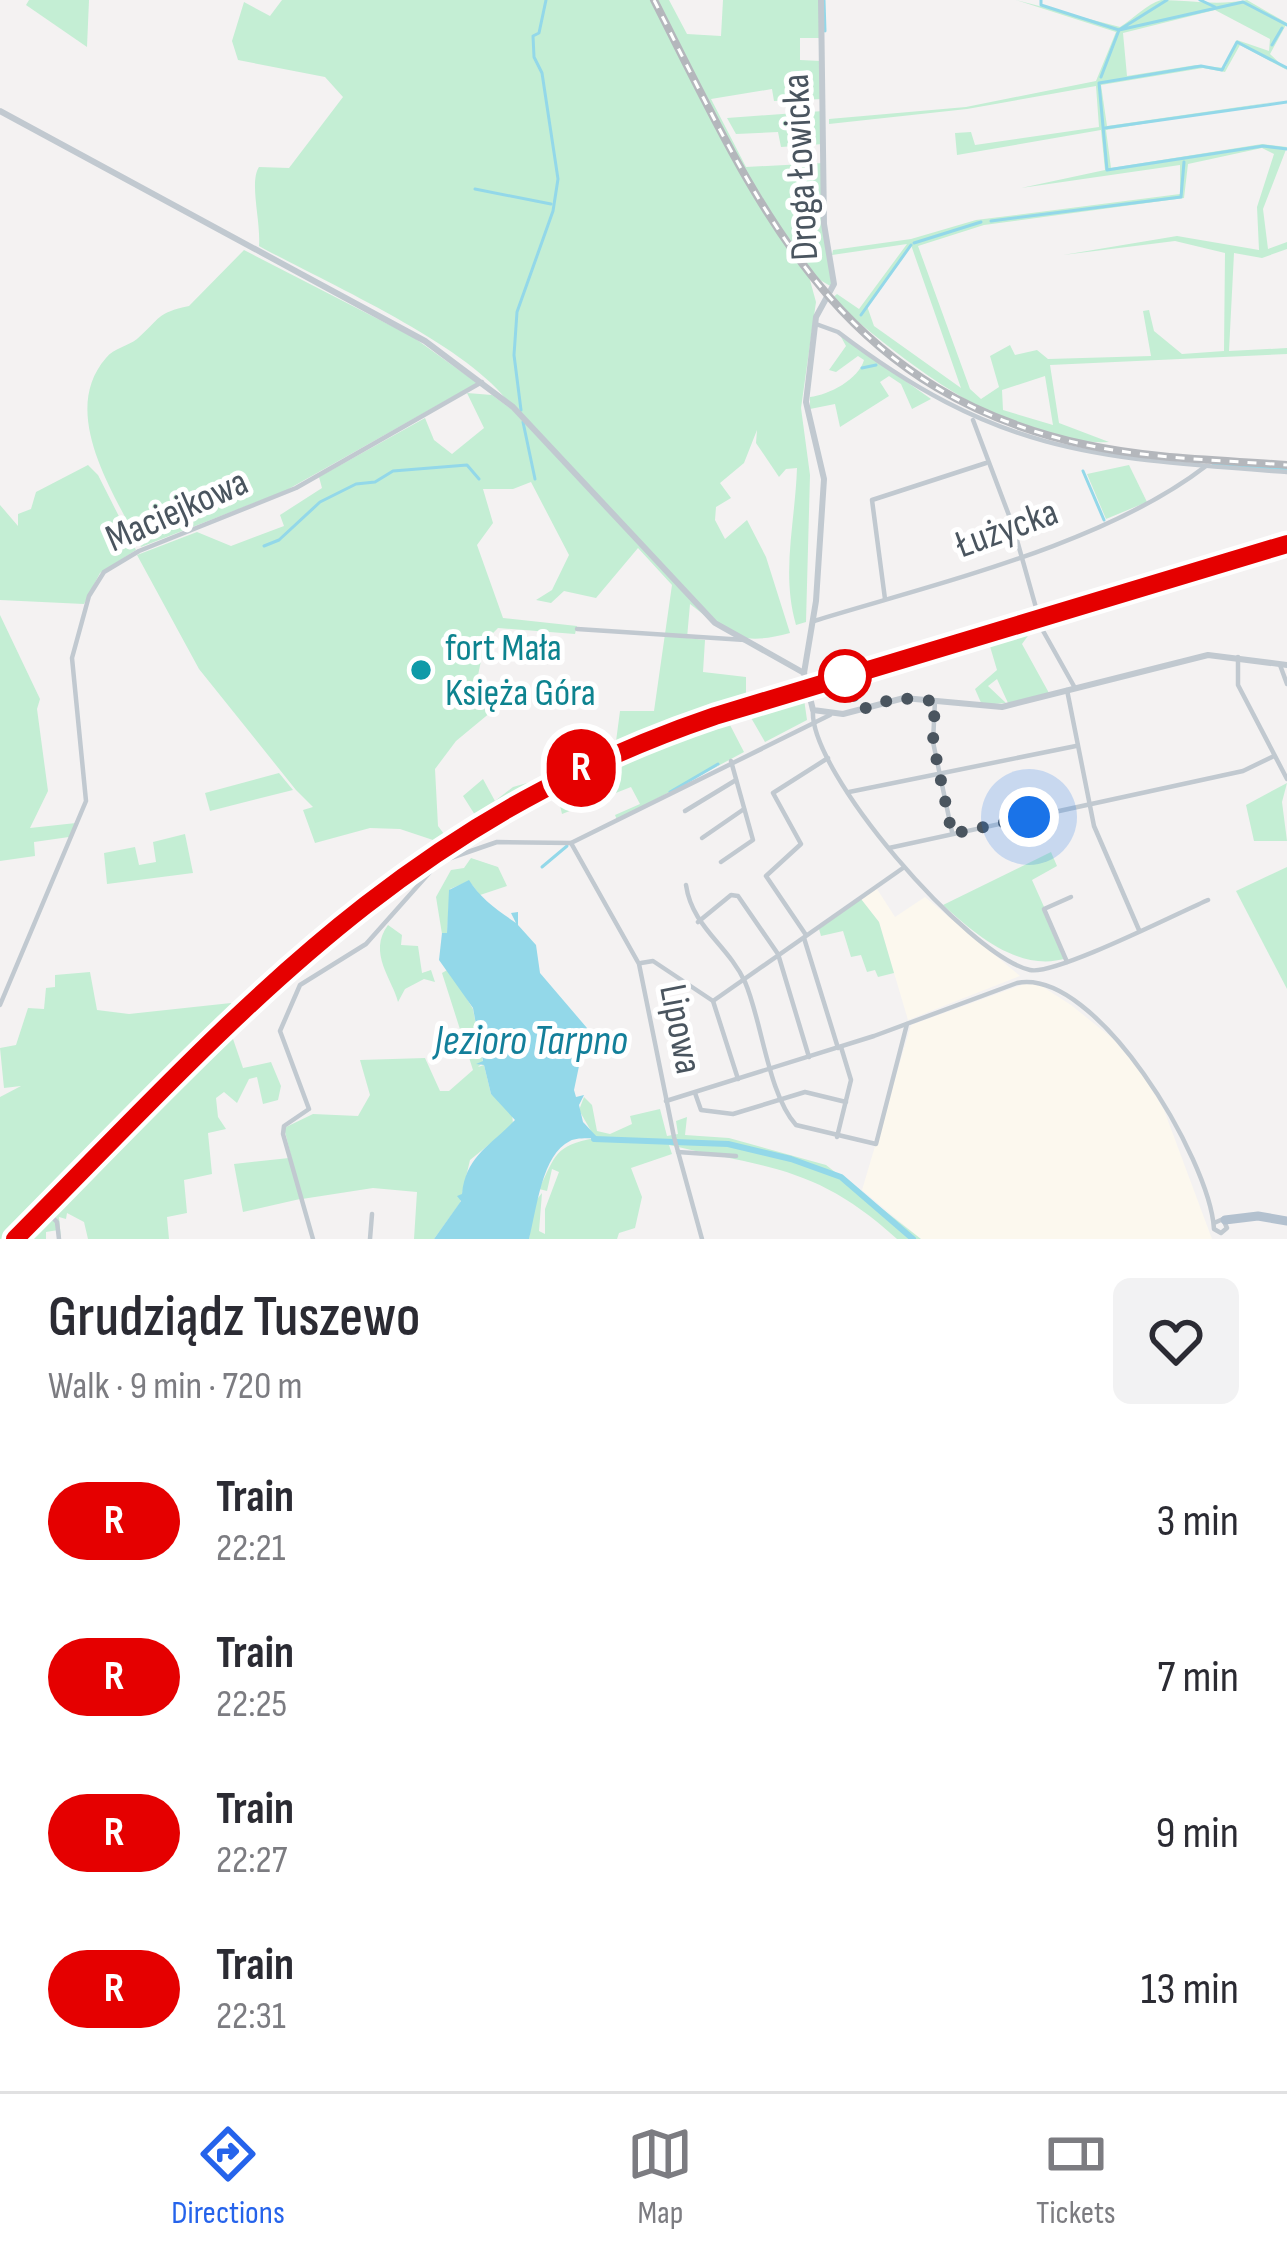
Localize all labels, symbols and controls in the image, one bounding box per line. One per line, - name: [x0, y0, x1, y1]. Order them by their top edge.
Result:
- street label: Droga Łowicka: [773, 73, 829, 261]
- street label: Maciejkowa: [99, 459, 255, 563]
- street label: Łużycka: [949, 489, 1064, 569]
- place label: fort Mała Księża Góra: [445, 625, 596, 717]
- unlabelled marker: [820, 651, 870, 701]
- marker: fort Mała Księża Góra: [408, 657, 434, 683]
- line badge: R: [542, 729, 620, 807]
- text: R: [571, 742, 591, 793]
- your location: [999, 787, 1059, 847]
- street label: Lipowa: [648, 980, 712, 1078]
- water label: Jezioro Tarpno: [431, 1016, 628, 1067]
- button: heart: [1113, 1278, 1239, 1404]
- text: Grudziądz Tuszewo: [48, 1284, 420, 1352]
- text: Walk · 9 min · 720 m: [48, 1363, 303, 1410]
- text: Train: [216, 1470, 294, 1525]
- text: 3 min: [1156, 1494, 1239, 1549]
- text: R: [104, 1495, 124, 1546]
- text: 22:21: [216, 1525, 285, 1572]
- text: Train: [216, 1626, 294, 1681]
- text: 7 min: [1157, 1650, 1239, 1705]
- text: R: [104, 1651, 124, 1702]
- text: 22:25: [216, 1681, 287, 1728]
- text: Train: [216, 1782, 294, 1837]
- text: 9 min: [1155, 1806, 1239, 1861]
- text: R: [104, 1807, 124, 1858]
- text: 22:27: [216, 1837, 287, 1884]
- text: Train: [216, 1938, 294, 1993]
- text: 13 min: [1141, 1962, 1239, 2017]
- text: R: [104, 1963, 124, 2014]
- text: 22:31: [216, 1993, 286, 2040]
- tab: Directions: [171, 2121, 285, 2233]
- tab: Map: [627, 2121, 693, 2233]
- tab: Tickets: [1036, 2121, 1116, 2233]

